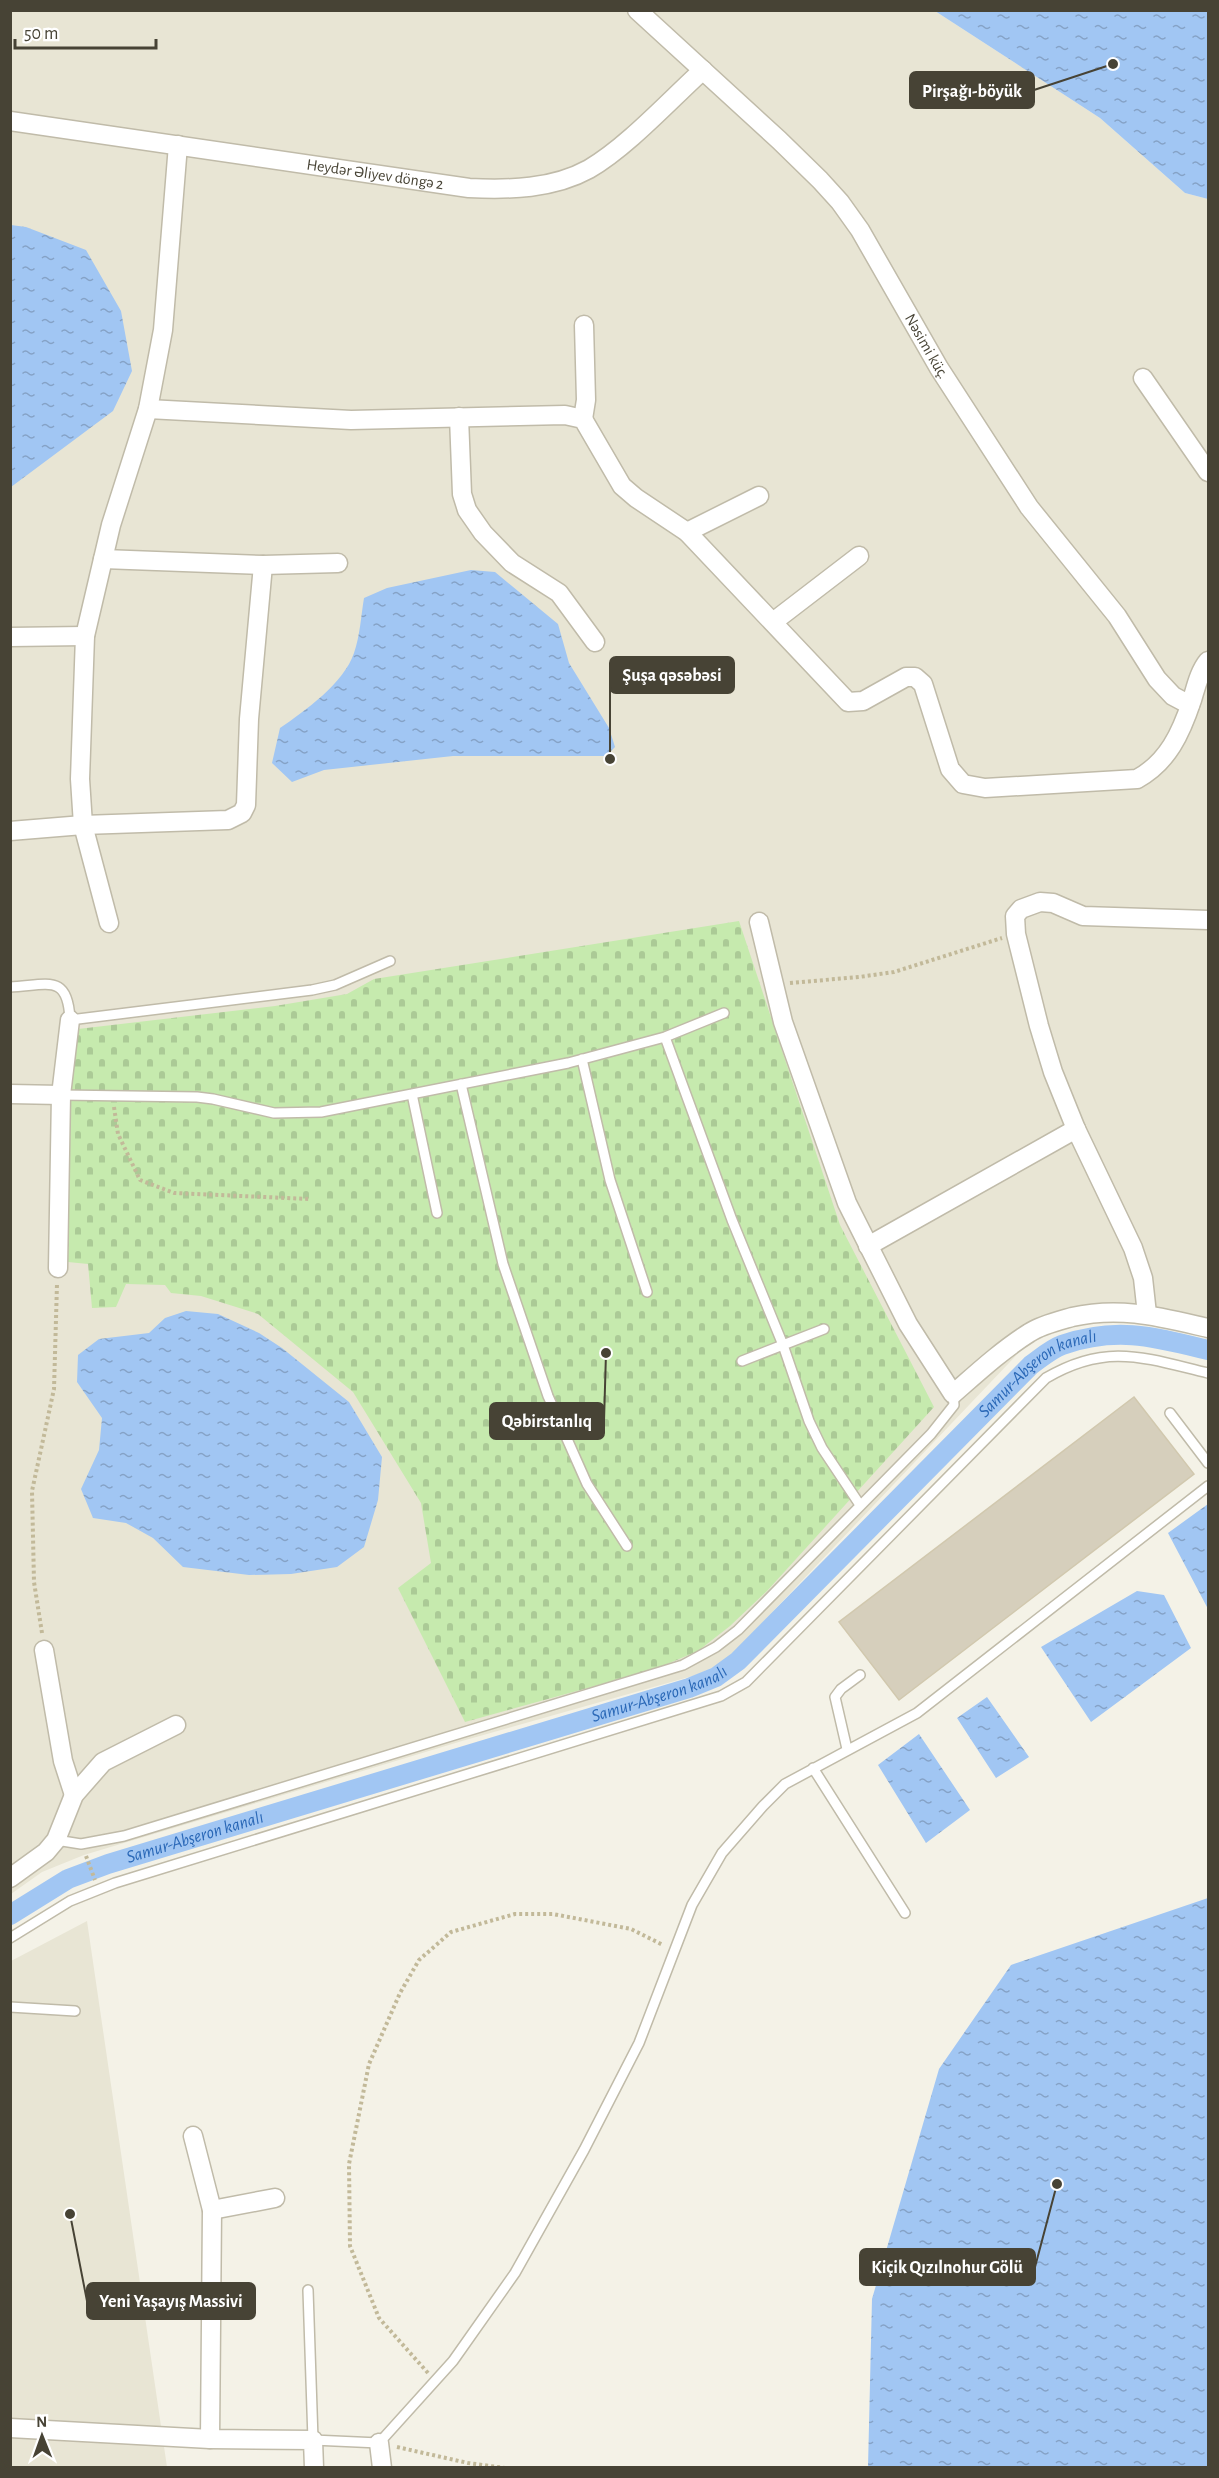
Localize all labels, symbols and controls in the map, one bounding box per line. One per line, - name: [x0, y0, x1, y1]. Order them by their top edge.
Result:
- scale bar: [15, 12, 156, 50]
- text: 50 m: [24, 25, 58, 43]
- callout: Pirşağı-böyük: [910, 72, 1034, 108]
- text: Pirşağı-böyük: [922, 83, 1022, 101]
- street label: Heydər Əliyev döngə 2: [306, 156, 445, 192]
- street label: Nəsimi küç.: [902, 311, 952, 382]
- callout: Şuşa qəsəbəsi: [610, 657, 734, 693]
- text: Şuşa qəsəbəsi: [622, 667, 722, 685]
- water label: Samur-Abşeron kanalı: [975, 1328, 1098, 1421]
- callout: Qəbirstanlıq: [490, 1403, 604, 1439]
- text: Qəbirstanlıq: [502, 1413, 592, 1431]
- water label: Samur-Abşeron kanalı: [590, 1663, 731, 1726]
- water label: Samur-Abşeron kanalı: [124, 1808, 266, 1867]
- callout: Kiçik Qızılnohur Gölü: [860, 2249, 1035, 2285]
- text: Kiçik Qızılnohur Gölü: [871, 2259, 1023, 2277]
- callout: Yeni Yaşayış Massivi: [87, 2283, 255, 2319]
- text: Yeni Yaşayış Massivi: [99, 2293, 243, 2311]
- north arrow: [12, 2406, 72, 2466]
- text: N: [36, 2414, 47, 2430]

